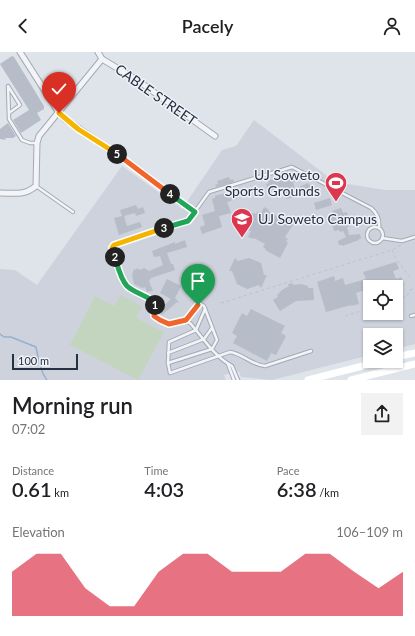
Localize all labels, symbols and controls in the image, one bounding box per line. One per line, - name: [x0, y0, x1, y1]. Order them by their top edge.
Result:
- icon: back: [12, 15, 34, 37]
- text: Pacely: [182, 15, 233, 37]
- icon: person: [381, 15, 403, 37]
- street label: CABLE STREET: [112, 60, 201, 129]
- pin: [42, 72, 76, 113]
- icon: check: [48, 78, 70, 100]
- pin: 5: [107, 144, 127, 164]
- text: 5: [114, 147, 120, 160]
- place label: UJ Soweto Sports Grounds: [225, 166, 320, 199]
- sports icon: UJ Soweto Sports Grounds: [323, 170, 349, 203]
- pin: 4: [160, 184, 180, 204]
- text: 4: [167, 187, 173, 200]
- school or university icon: UJ Soweto Campus: [229, 206, 255, 239]
- place label: UJ Soweto Campus: [258, 210, 377, 227]
- pin: 3: [154, 218, 174, 238]
- text: 3: [161, 221, 167, 234]
- pin: 2: [105, 247, 125, 267]
- text: 2: [112, 250, 118, 263]
- pin: [181, 264, 215, 305]
- icon: arrive: [187, 270, 209, 292]
- map controls: [363, 280, 403, 368]
- button: locate: [363, 280, 403, 320]
- pin: 1: [145, 295, 165, 315]
- text: 1: [152, 298, 158, 311]
- button: layers: [363, 328, 403, 368]
- scale bar: [12, 352, 78, 371]
- text: 100 m: [18, 354, 49, 367]
- text: Morning run: [12, 392, 133, 419]
- button: share: [361, 393, 403, 435]
- text: 07:02: [12, 421, 45, 437]
- text: Distance: [12, 464, 54, 477]
- text: Time: [144, 464, 168, 477]
- text: Pace: [277, 464, 300, 477]
- text: 0.61: [12, 477, 52, 501]
- text: 4:03: [144, 477, 184, 501]
- text: 6:38: [277, 477, 317, 501]
- text: km: [52, 486, 69, 499]
- text: /km: [317, 486, 339, 499]
- text: Elevation: [12, 524, 65, 540]
- text: 106–109 m: [336, 524, 403, 540]

